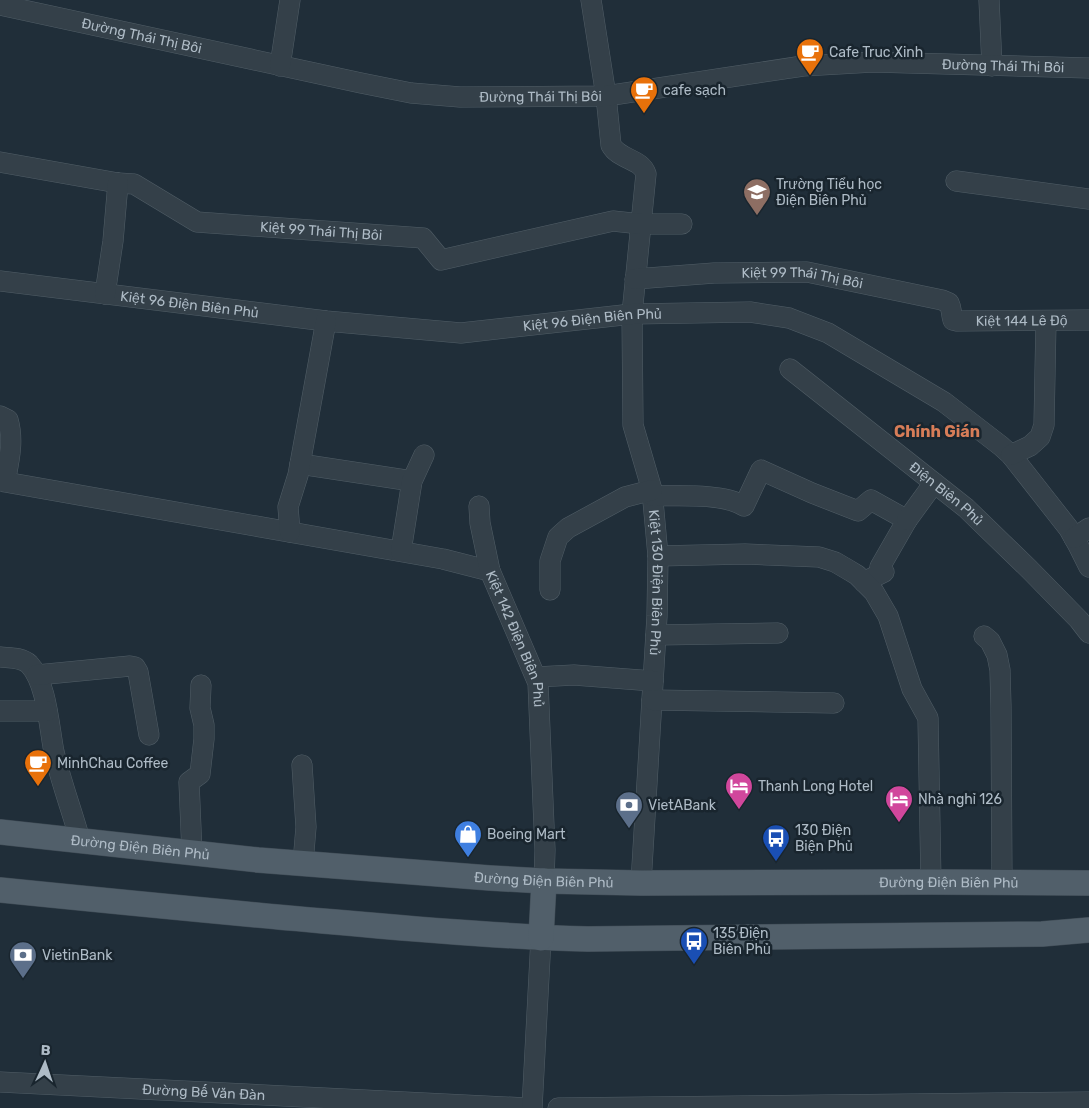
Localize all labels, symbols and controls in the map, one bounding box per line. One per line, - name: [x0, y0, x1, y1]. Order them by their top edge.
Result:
- street label: Đường Thái Thị Bôi: [80, 15, 203, 57]
- cafe icon: Cafe Truc Xinh: [795, 37, 825, 76]
- place label: Cafe Truc Xinh: [829, 44, 923, 61]
- street label: Đường Thái Thị Bôi: [942, 56, 1065, 76]
- cafe icon: cafe sạch: [629, 75, 659, 114]
- place label: cafe sạch: [663, 82, 726, 99]
- street label: Đường Thái Thị Bôi: [479, 88, 602, 106]
- place label: Trường Tiểu học Điện Biên Phủ: [776, 176, 882, 209]
- school or university icon: Trường Tiểu học Điện Biên Phủ: [742, 177, 772, 216]
- street label: Kiệt 99 Thái Thị Bôi: [259, 218, 383, 244]
- street label: Kiệt 99 Thái Thị Bôi: [741, 264, 864, 292]
- street label: Kiệt 96 Điện Biên Phủ: [119, 288, 260, 322]
- street label: Kiệt 96 Điện Biên Phủ: [522, 305, 662, 335]
- street label: Kiệt 144 Lê Độ: [976, 312, 1068, 330]
- district label: Chính Gián: [894, 422, 980, 441]
- street label: Điện Biên Phủ: [906, 459, 987, 529]
- street label: Kiệt 130 Điện Biên Phủ: [645, 509, 666, 656]
- street label: Kiệt 142 Điện Biên Phủ: [482, 568, 547, 707]
- cafe icon: MinhChau Coffee: [23, 748, 53, 787]
- place label: MinhChau Coffee: [57, 755, 169, 772]
- hotel icon: Thanh Long Hotel: [724, 771, 754, 810]
- place label: Thanh Long Hotel: [758, 778, 873, 795]
- hotel icon: Nhà nghỉ 126: [884, 784, 914, 823]
- bank icon: VietABank: [614, 790, 644, 829]
- place label: Nhà nghỉ 126: [918, 791, 1002, 808]
- place label: VietABank: [648, 797, 717, 814]
- shop icon: Boeing Mart: [453, 819, 483, 858]
- place label: 130 Điện Biện Phủ: [795, 822, 853, 855]
- bus stop icon: 130 Điện Biện Phủ: [761, 823, 791, 862]
- place label: Boeing Mart: [487, 826, 566, 843]
- street label: Đường Điện Biên Phủ: [70, 832, 210, 864]
- street label: Đường Điện Biên Phủ: [473, 869, 614, 891]
- street label: Đường Điện Biên Phủ: [879, 874, 1018, 892]
- place label: 135 Điện Biên Phủ: [713, 925, 771, 958]
- bus stop icon: 135 Điện Biên Phủ: [679, 926, 709, 965]
- bank icon: VietinBank: [8, 940, 38, 979]
- place label: VietinBank: [42, 947, 113, 964]
- north arrow: [20, 1038, 70, 1088]
- text: B: [40, 1042, 51, 1059]
- street label: Đường Bế Văn Đàn: [142, 1081, 266, 1104]

